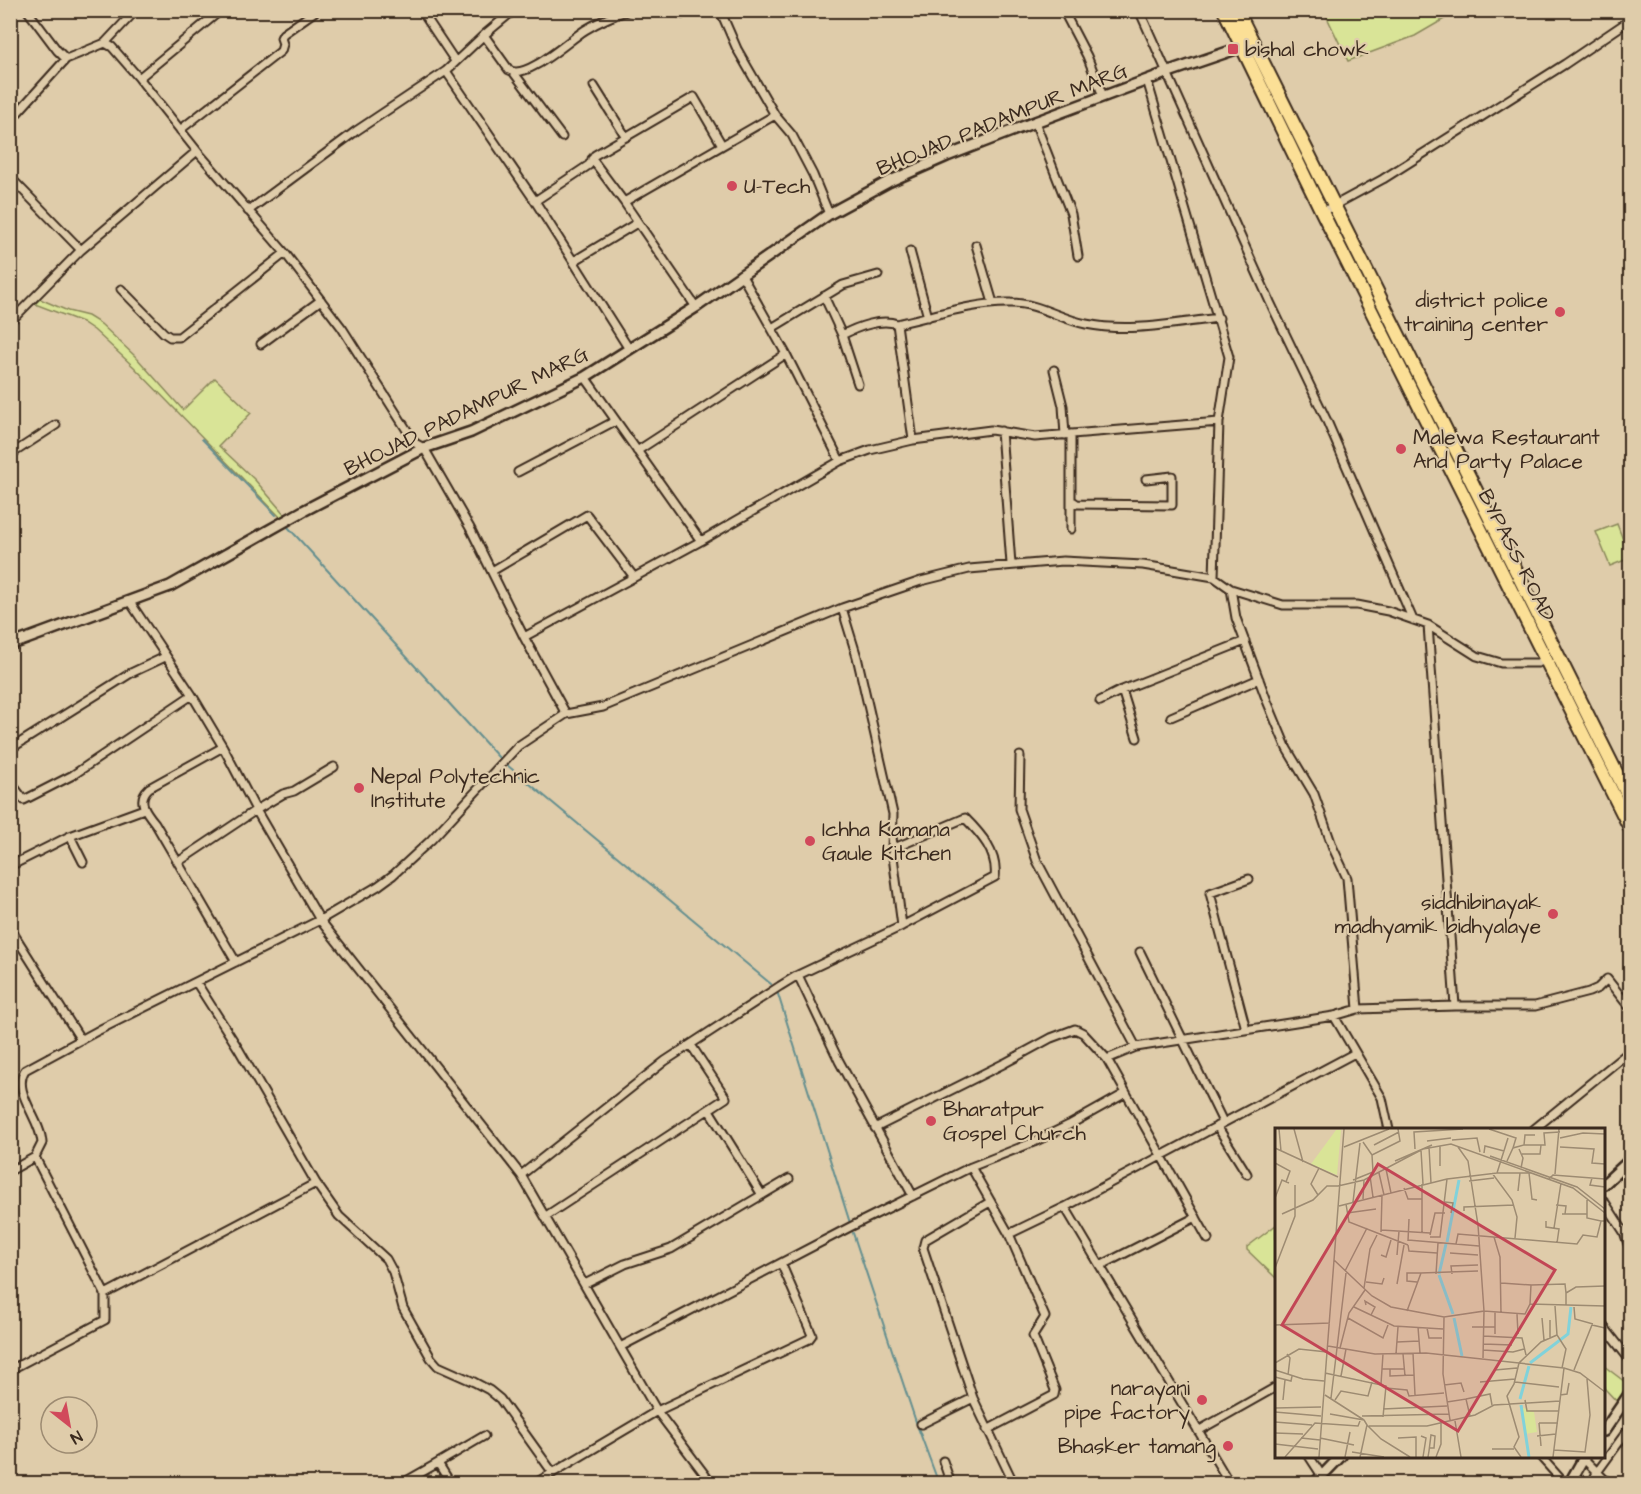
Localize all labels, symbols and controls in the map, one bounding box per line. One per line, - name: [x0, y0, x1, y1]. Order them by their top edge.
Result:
- place label: bishal chowk: [1245, 35, 1369, 64]
- marker: bishal chowk: [1226, 42, 1240, 56]
- street label: BHOJAD PADAMPUR MARG: [872, 56, 1133, 183]
- place label: U-Tech: [744, 172, 811, 201]
- marker: U-Tech: [725, 179, 739, 193]
- place label: district police training center: [1404, 286, 1548, 341]
- marker: district police training center: [1553, 305, 1567, 319]
- street label: BHOJAD PADAMPUR MARG: [339, 339, 594, 483]
- place label: Malewa Restaurant And Party Palace: [1413, 423, 1600, 478]
- marker: Malewa Restaurant And Party Palace: [1394, 442, 1408, 456]
- street label: BYPASS ROAD: [1471, 484, 1562, 627]
- place label: Nepal Polytechnic Institute: [371, 762, 540, 815]
- marker: Nepal Polytechnic Institute: [352, 781, 366, 795]
- place label: Ichha Kamana Gaule Kitchen: [822, 815, 951, 868]
- marker: Ichha Kamana Gaule Kitchen: [803, 834, 817, 848]
- place label: siddhibinayak madhyamik bidhyalaye: [1335, 888, 1541, 943]
- marker: siddhibinayak madhyamik bidhyalaye: [1546, 907, 1560, 921]
- place label: Bharatpur Gospel Church: [943, 1095, 1086, 1149]
- marker: Bharatpur Gospel Church: [924, 1114, 938, 1128]
- inset map: [1275, 1128, 1605, 1458]
- place label: narayani pipe factory: [1064, 1374, 1190, 1429]
- marker: narayani pipe factory: [1195, 1393, 1209, 1407]
- north arrow: [39, 1395, 99, 1455]
- text: N: [66, 1425, 86, 1449]
- place label: Bhasker tamang: [1058, 1432, 1216, 1463]
- marker: Bhasker tamang: [1221, 1439, 1235, 1453]

